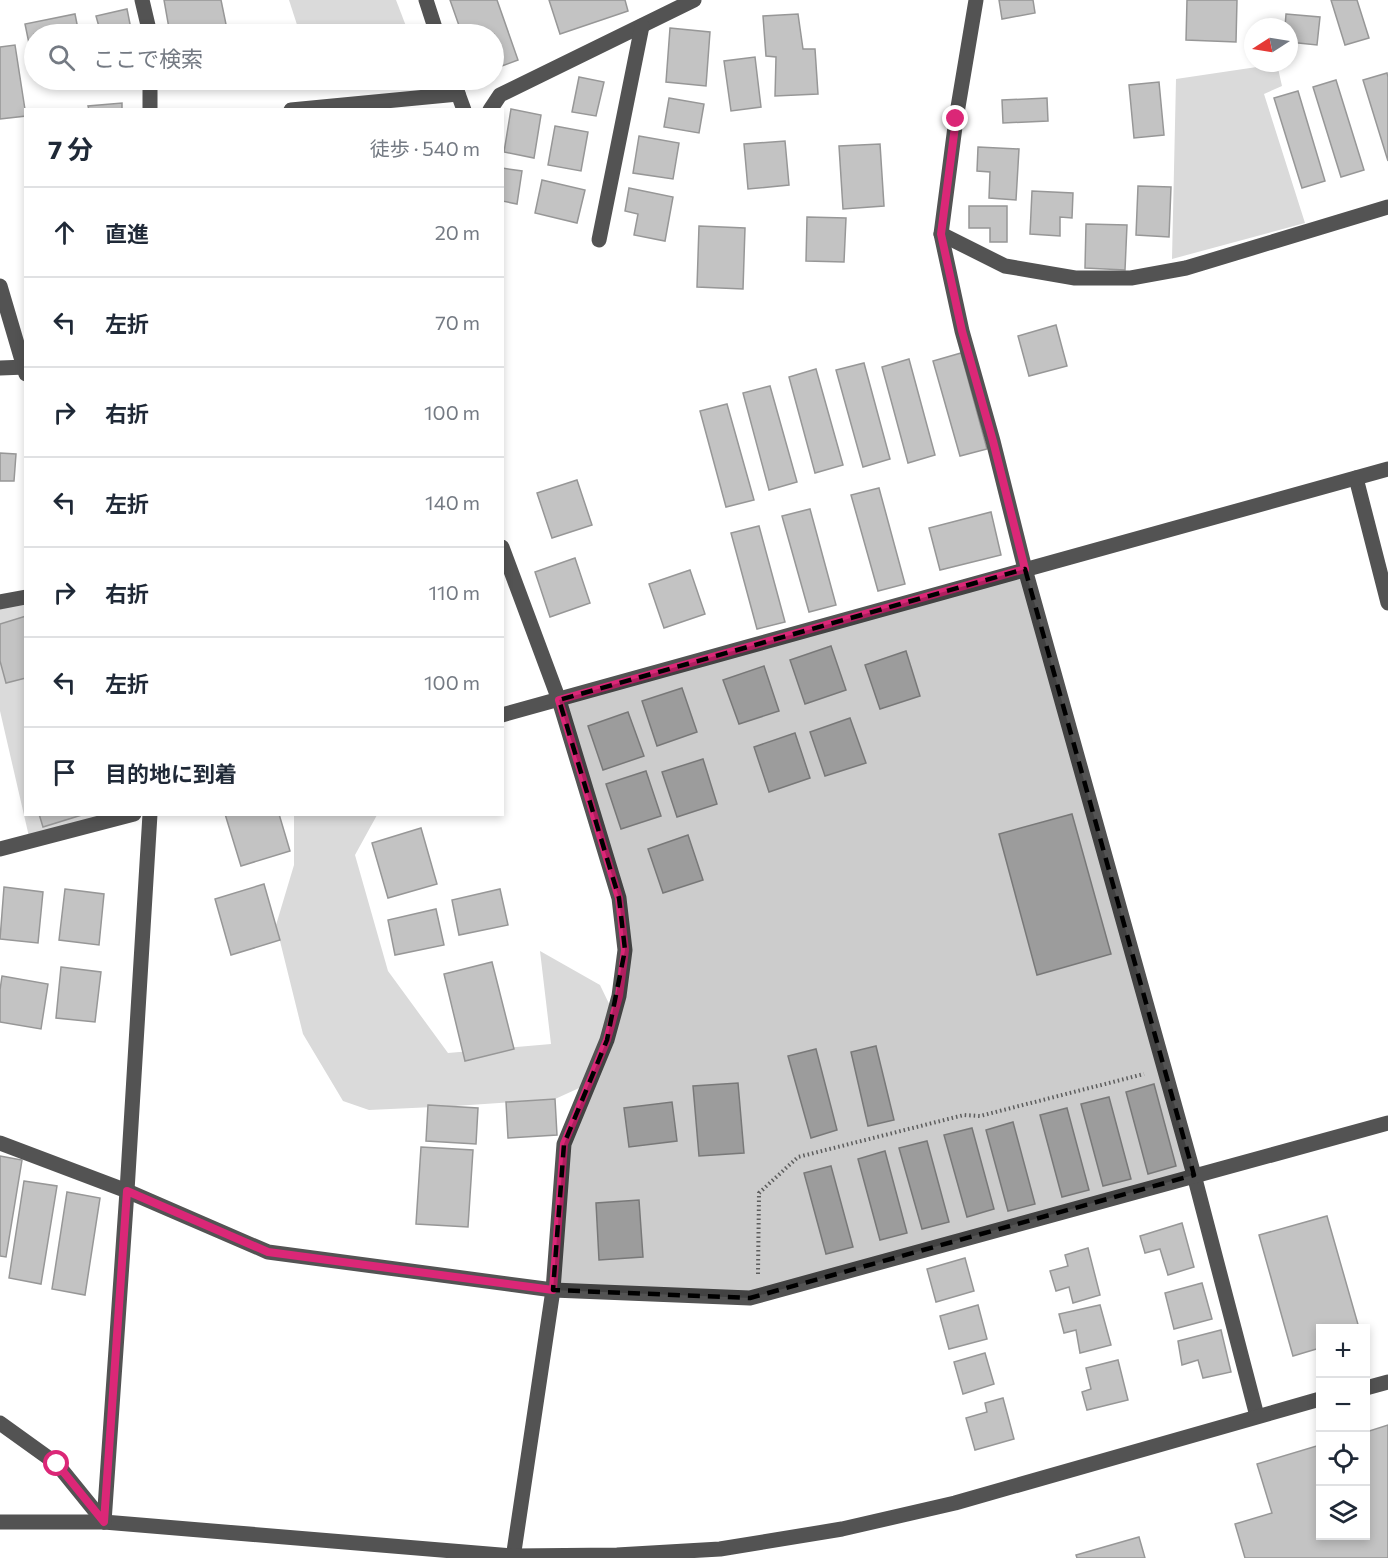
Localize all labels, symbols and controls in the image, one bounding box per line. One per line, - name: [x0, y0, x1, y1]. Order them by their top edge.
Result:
- north arrow: [1244, 18, 1298, 72]
- search box: [24, 24, 504, 90]
- icon: search: [45, 41, 78, 74]
- text: ここで検索: [93, 45, 203, 72]
- route end: [942, 105, 968, 131]
- text: 7 分: [48, 133, 93, 164]
- text: 徒歩 · 540 m: [370, 136, 480, 160]
- icon: ahead: [48, 216, 81, 249]
- text: 直進: [105, 220, 149, 247]
- text: 20 m: [435, 220, 480, 244]
- icon: left: [48, 306, 81, 339]
- text: 左折: [105, 310, 149, 337]
- text: 70 m: [435, 310, 480, 334]
- icon: right: [48, 396, 81, 429]
- text: 右折: [105, 400, 149, 427]
- text: 100 m: [424, 400, 480, 424]
- icon: left: [48, 486, 81, 519]
- text: 左折: [105, 490, 149, 517]
- text: 140 m: [425, 490, 480, 514]
- icon: right: [48, 576, 81, 609]
- text: 右折: [105, 580, 149, 607]
- text: 110 m: [429, 580, 480, 604]
- icon: left: [48, 666, 81, 699]
- text: 左折: [105, 670, 149, 697]
- text: 100 m: [424, 670, 480, 694]
- icon: arrive: [48, 756, 81, 789]
- text: 目的地に到着: [105, 760, 237, 787]
- map controls: [1316, 1324, 1370, 1540]
- button: +: [1316, 1324, 1370, 1378]
- button: −: [1316, 1378, 1370, 1432]
- button: locate: [1316, 1432, 1370, 1486]
- route start: [43, 1450, 69, 1476]
- button: layers: [1316, 1486, 1370, 1540]

